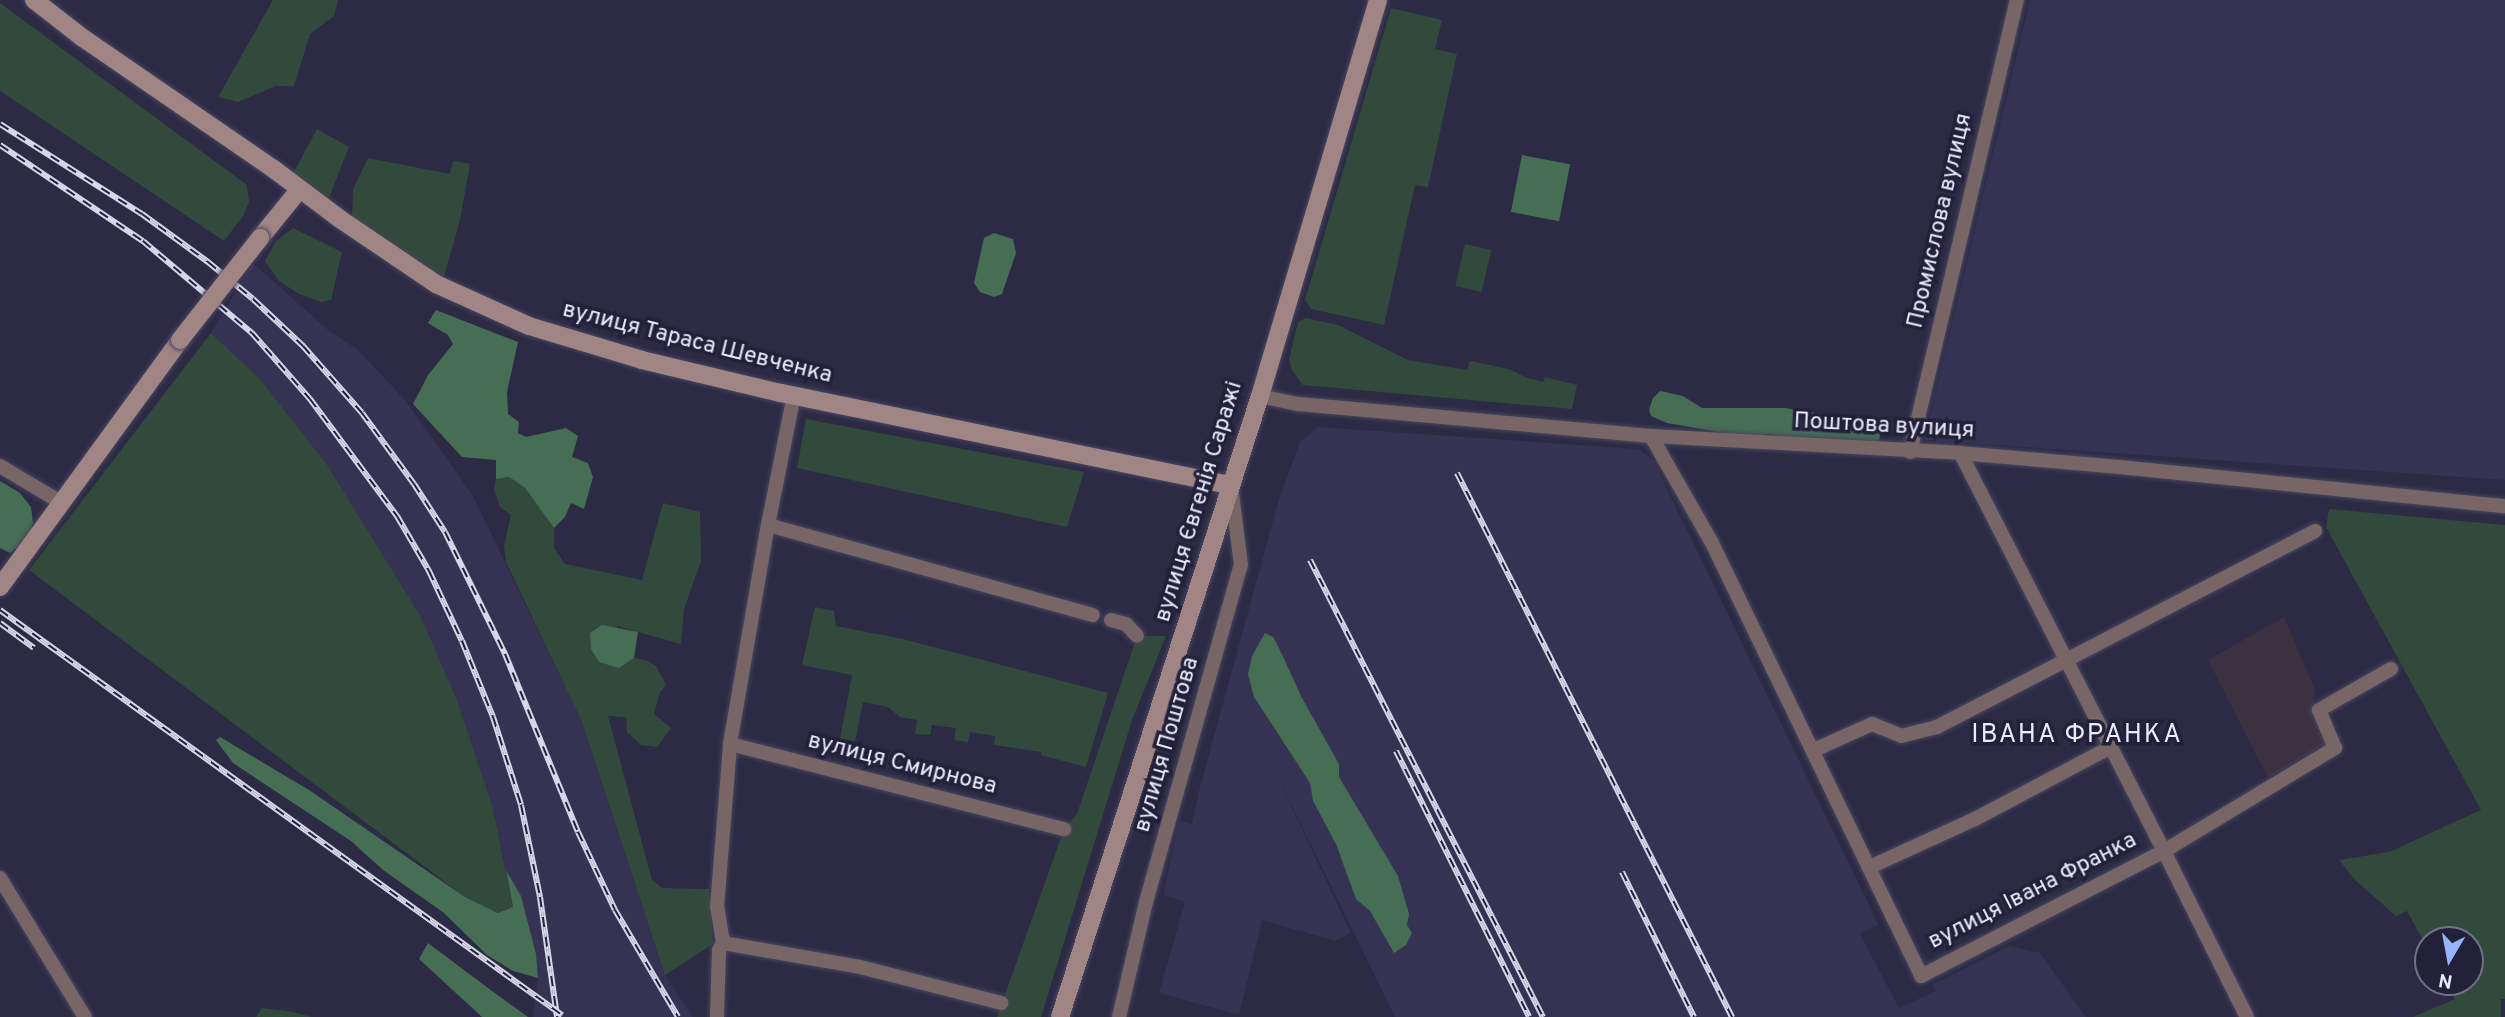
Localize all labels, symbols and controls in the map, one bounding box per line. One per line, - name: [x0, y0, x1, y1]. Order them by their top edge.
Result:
- street label: Промислова вулиця: [1903, 111, 1979, 331]
- street label: вулиця Тараса Шевченка: [559, 297, 835, 391]
- street label: вулиця Євгенія Саражі: [1150, 378, 1250, 626]
- street label: Поштова вулиця: [1793, 408, 1975, 446]
- street label: вулиця Поштова: [1130, 654, 1206, 836]
- district label: ІВАНА ФРАНКА: [1972, 720, 2182, 752]
- street label: вулиця Смирнова: [805, 728, 999, 802]
- street label: вулиця Івана Франка: [1924, 828, 2142, 956]
- north arrow: [2414, 926, 2484, 996]
- text: N: [2437, 967, 2455, 993]

